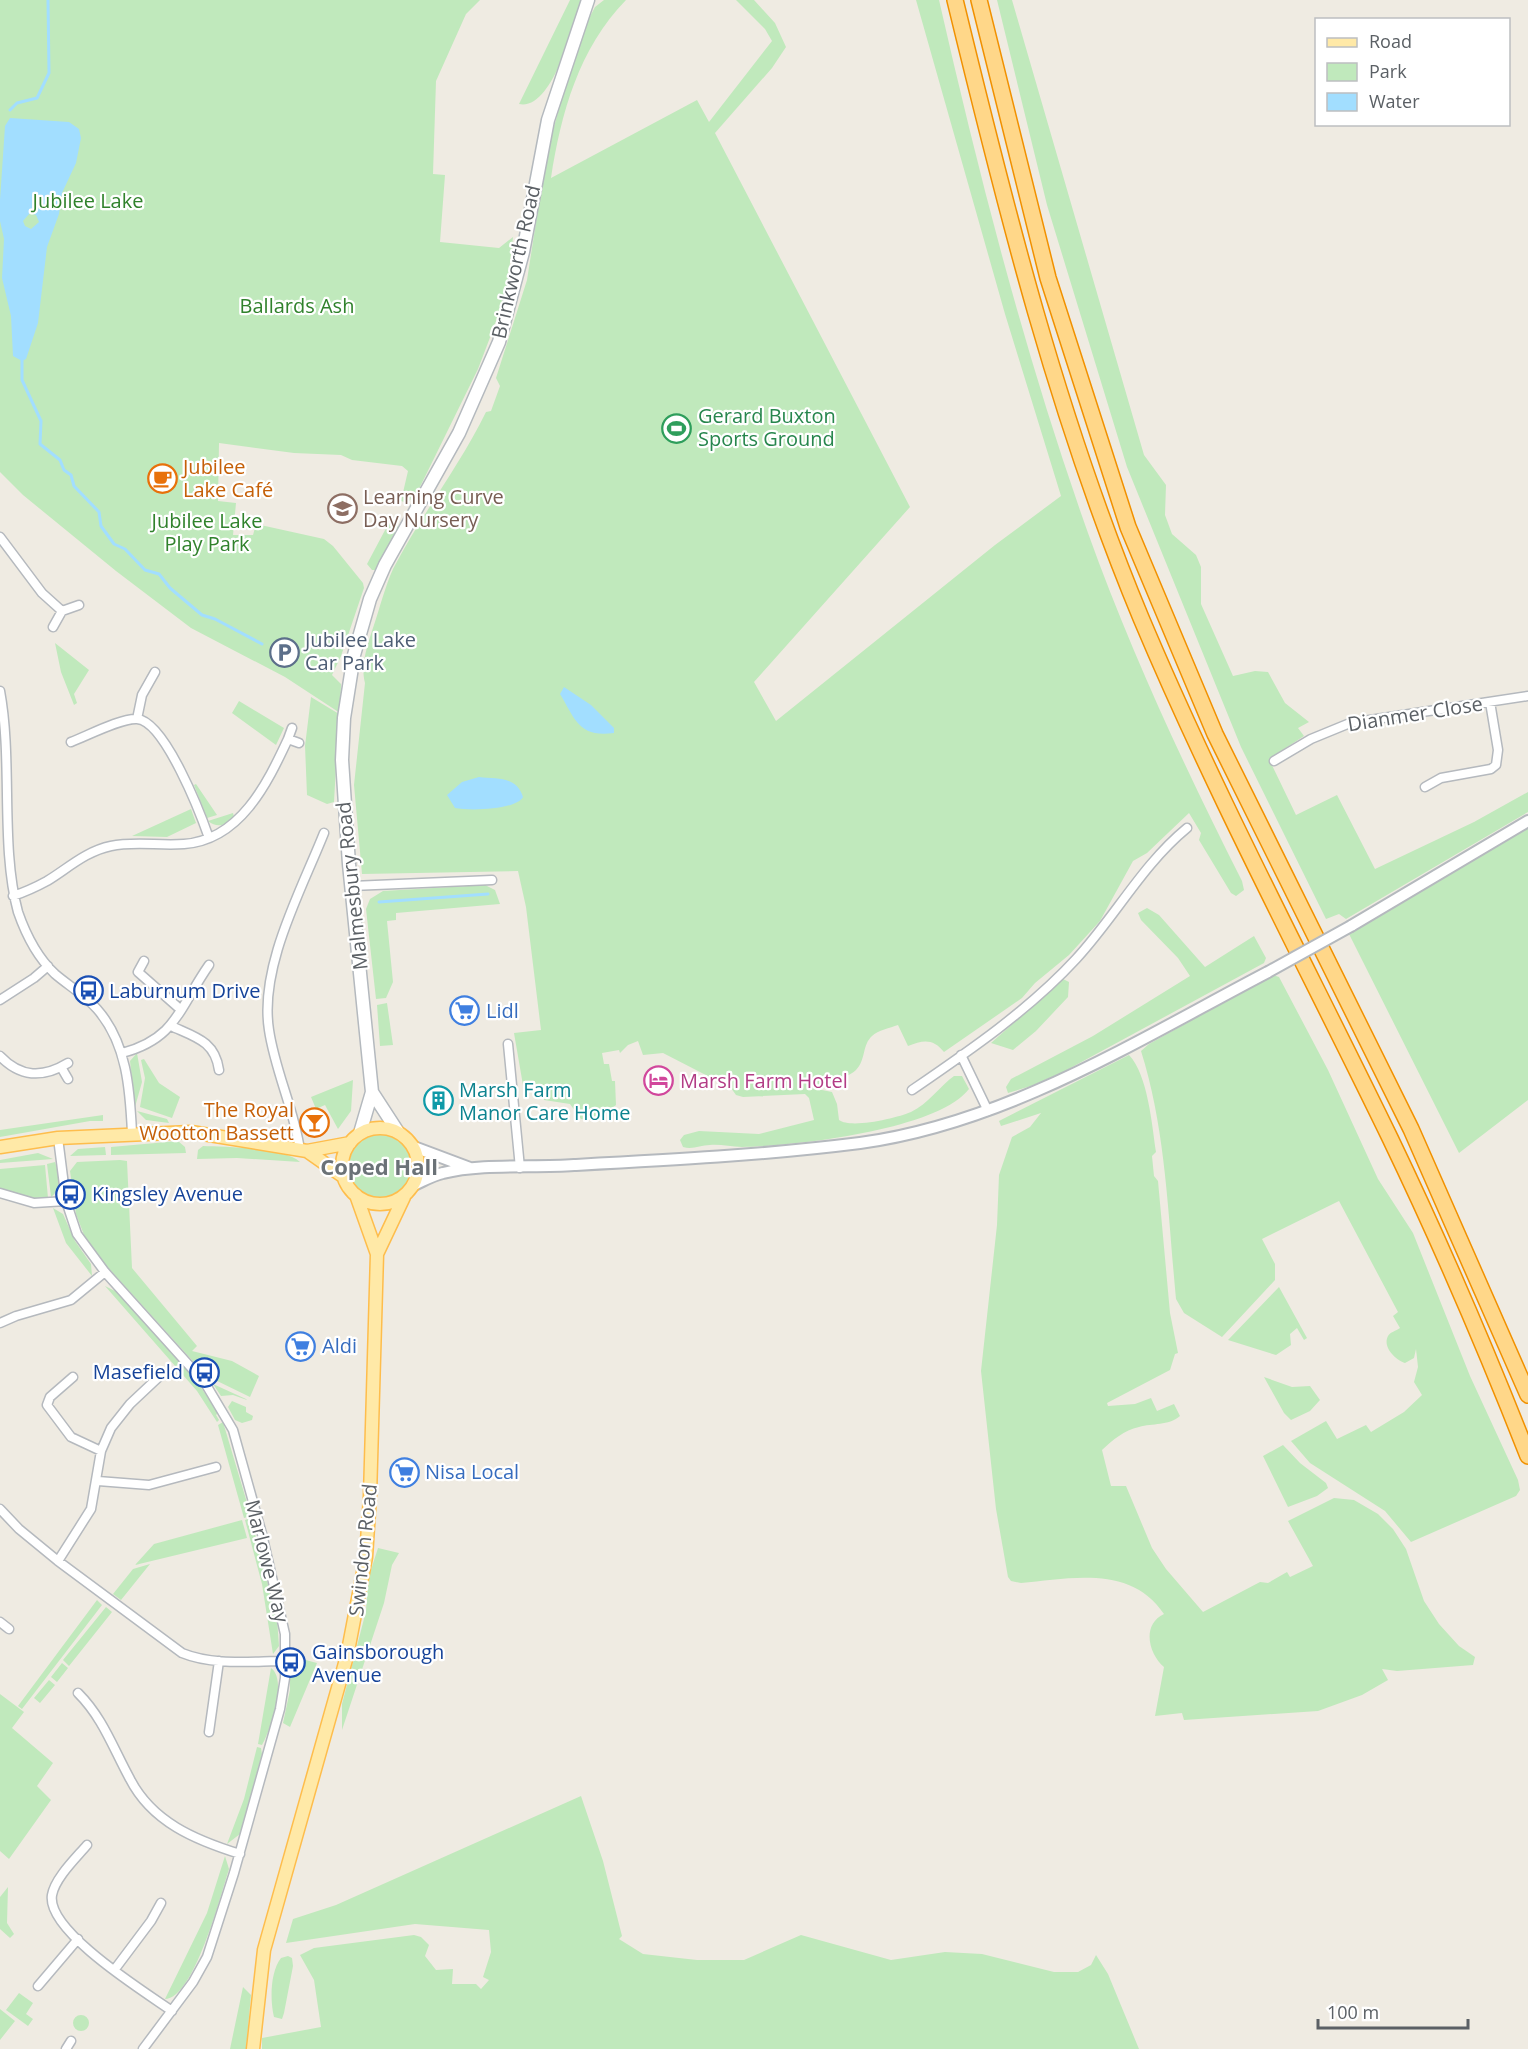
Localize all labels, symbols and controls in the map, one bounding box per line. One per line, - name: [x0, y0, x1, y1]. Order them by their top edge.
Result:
- legend: [1315, 18, 1510, 126]
- text: Road: [1369, 29, 1412, 53]
- text: Park: [1369, 59, 1407, 83]
- text: Water: [1369, 89, 1420, 113]
- street label: Brinkworth Road: [485, 182, 546, 341]
- park label: Jubilee Lake: [31, 187, 143, 214]
- park label: Ballards Ash: [240, 292, 354, 319]
- place label: Gerard Buxton Sports Ground: [698, 402, 836, 452]
- sports icon: Gerard Buxton Sports Ground: [661, 412, 693, 444]
- place label: Jubilee Lake Café: [181, 453, 273, 503]
- cafe icon: Jubilee Lake Café: [146, 463, 178, 495]
- place label: Learning Curve Day Nursery: [363, 483, 504, 533]
- school or university icon: Learning Curve Day Nursery: [326, 493, 358, 525]
- park label: Jubilee Lake Play Park: [150, 507, 262, 557]
- place label: Jubilee Lake Car Park: [303, 626, 416, 676]
- parking icon: Jubilee Lake Car Park: [268, 636, 300, 668]
- street label: Dianmer Close: [1345, 689, 1484, 738]
- street label: Malmesbury Road: [329, 801, 374, 972]
- bus stop icon: Laburnum Drive: [72, 975, 104, 1007]
- place label: Laburnum Drive: [109, 977, 260, 1004]
- supermarket icon: Lidl: [449, 995, 481, 1027]
- place label: Lidl: [486, 997, 519, 1024]
- hotel icon: Marsh Farm Hotel: [643, 1065, 675, 1097]
- place label: Marsh Farm Hotel: [680, 1067, 848, 1094]
- place label: Marsh Farm Manor Care Home: [459, 1076, 631, 1126]
- building icon: Marsh Farm Manor Care Home: [422, 1085, 454, 1117]
- place label: The Royal Wootton Bassett: [139, 1096, 294, 1146]
- bar icon: The Royal Wootton Bassett: [299, 1106, 331, 1138]
- district label: Coped Hall: [320, 1151, 438, 1181]
- bus stop icon: Kingsley Avenue: [55, 1178, 87, 1210]
- place label: Kingsley Avenue: [92, 1180, 243, 1207]
- supermarket icon: Aldi: [285, 1330, 317, 1362]
- place label: Aldi: [322, 1332, 357, 1359]
- bus stop icon: Masefield: [188, 1356, 220, 1388]
- place label: Masefield: [93, 1358, 183, 1385]
- supermarket icon: Nisa Local: [388, 1456, 420, 1488]
- place label: Nisa Local: [425, 1458, 519, 1485]
- street label: Swindon Road: [342, 1482, 383, 1618]
- street label: Marlowe Way: [239, 1497, 296, 1626]
- place label: Gainsborough Avenue: [312, 1638, 444, 1688]
- bus stop icon: Gainsborough Avenue: [275, 1647, 307, 1679]
- scale bar: [1318, 1992, 1468, 2030]
- text: 100 m: [1327, 2000, 1379, 2024]

